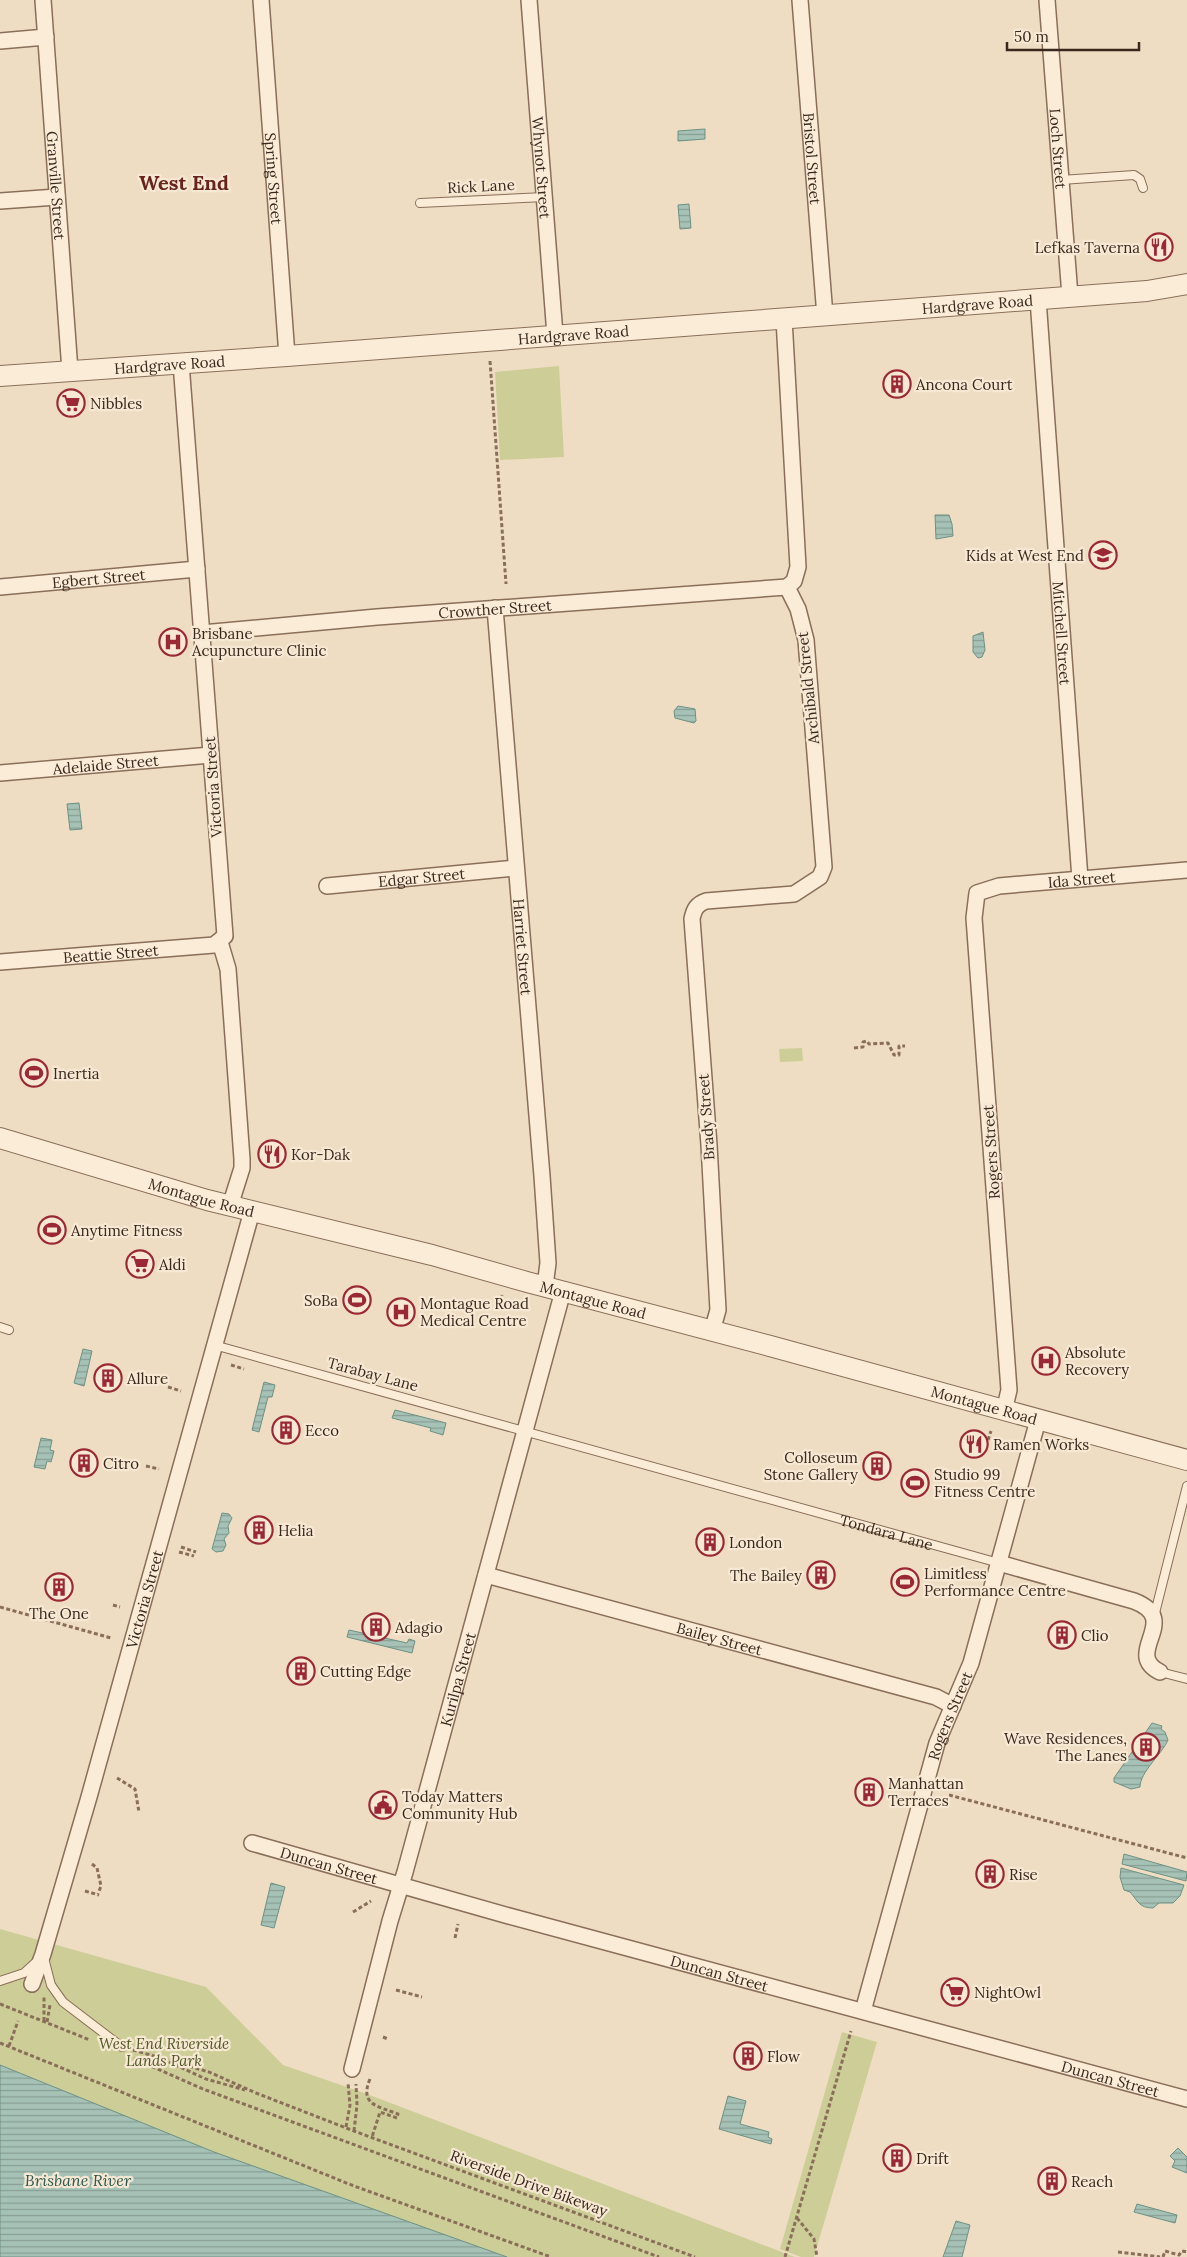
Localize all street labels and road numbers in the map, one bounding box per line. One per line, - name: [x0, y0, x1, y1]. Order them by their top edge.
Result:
- street label: Loch Street: [1046, 107, 1071, 190]
- street label: Bristol Street: [799, 112, 826, 205]
- street label: Whynot Street: [529, 116, 555, 219]
- street label: Granville Street: [43, 130, 70, 241]
- street label: Spring Street: [261, 132, 287, 225]
- street label: Rick Lane: [447, 175, 515, 197]
- street label: Hardgrave Road: [921, 290, 1034, 317]
- street label: Hardgrave Road: [517, 321, 630, 348]
- street label: Hardgrave Road: [113, 351, 226, 378]
- street label: Egbert Street: [51, 564, 146, 592]
- street label: Mitchell Street: [1049, 581, 1075, 686]
- street label: Crowther Street: [438, 595, 552, 622]
- street label: Archibald Street: [793, 631, 823, 746]
- street label: Victoria Street: [200, 736, 226, 839]
- street label: Adelaide Street: [51, 750, 160, 778]
- street label: Edgar Street: [377, 863, 466, 891]
- street label: Ida Street: [1047, 867, 1116, 891]
- street label: Harriet Street: [510, 898, 537, 996]
- street label: Beattie Street: [62, 940, 159, 966]
- street label: Brady Street: [693, 1073, 718, 1161]
- street label: Rogers Street: [978, 1104, 1004, 1200]
- street label: Montague Road: [146, 1173, 256, 1221]
- street label: Montague Road: [538, 1276, 649, 1323]
- street label: Tarabay Lane: [325, 1353, 421, 1395]
- street label: Montague Road: [929, 1381, 1040, 1428]
- street label: Tondara Lane: [838, 1510, 935, 1554]
- street label: Victoria Street: [121, 1548, 167, 1651]
- street label: Bailey Street: [675, 1618, 765, 1659]
- street label: Kurilpa Street: [436, 1630, 479, 1728]
- street label: Rogers Street: [923, 1668, 976, 1762]
- street label: Duncan Street: [278, 1842, 380, 1888]
- street label: Duncan Street: [668, 1950, 771, 1995]
- street label: Duncan Street: [1059, 2056, 1162, 2101]
- street label: Riverside Drive Bikeway: [448, 2146, 610, 2220]

